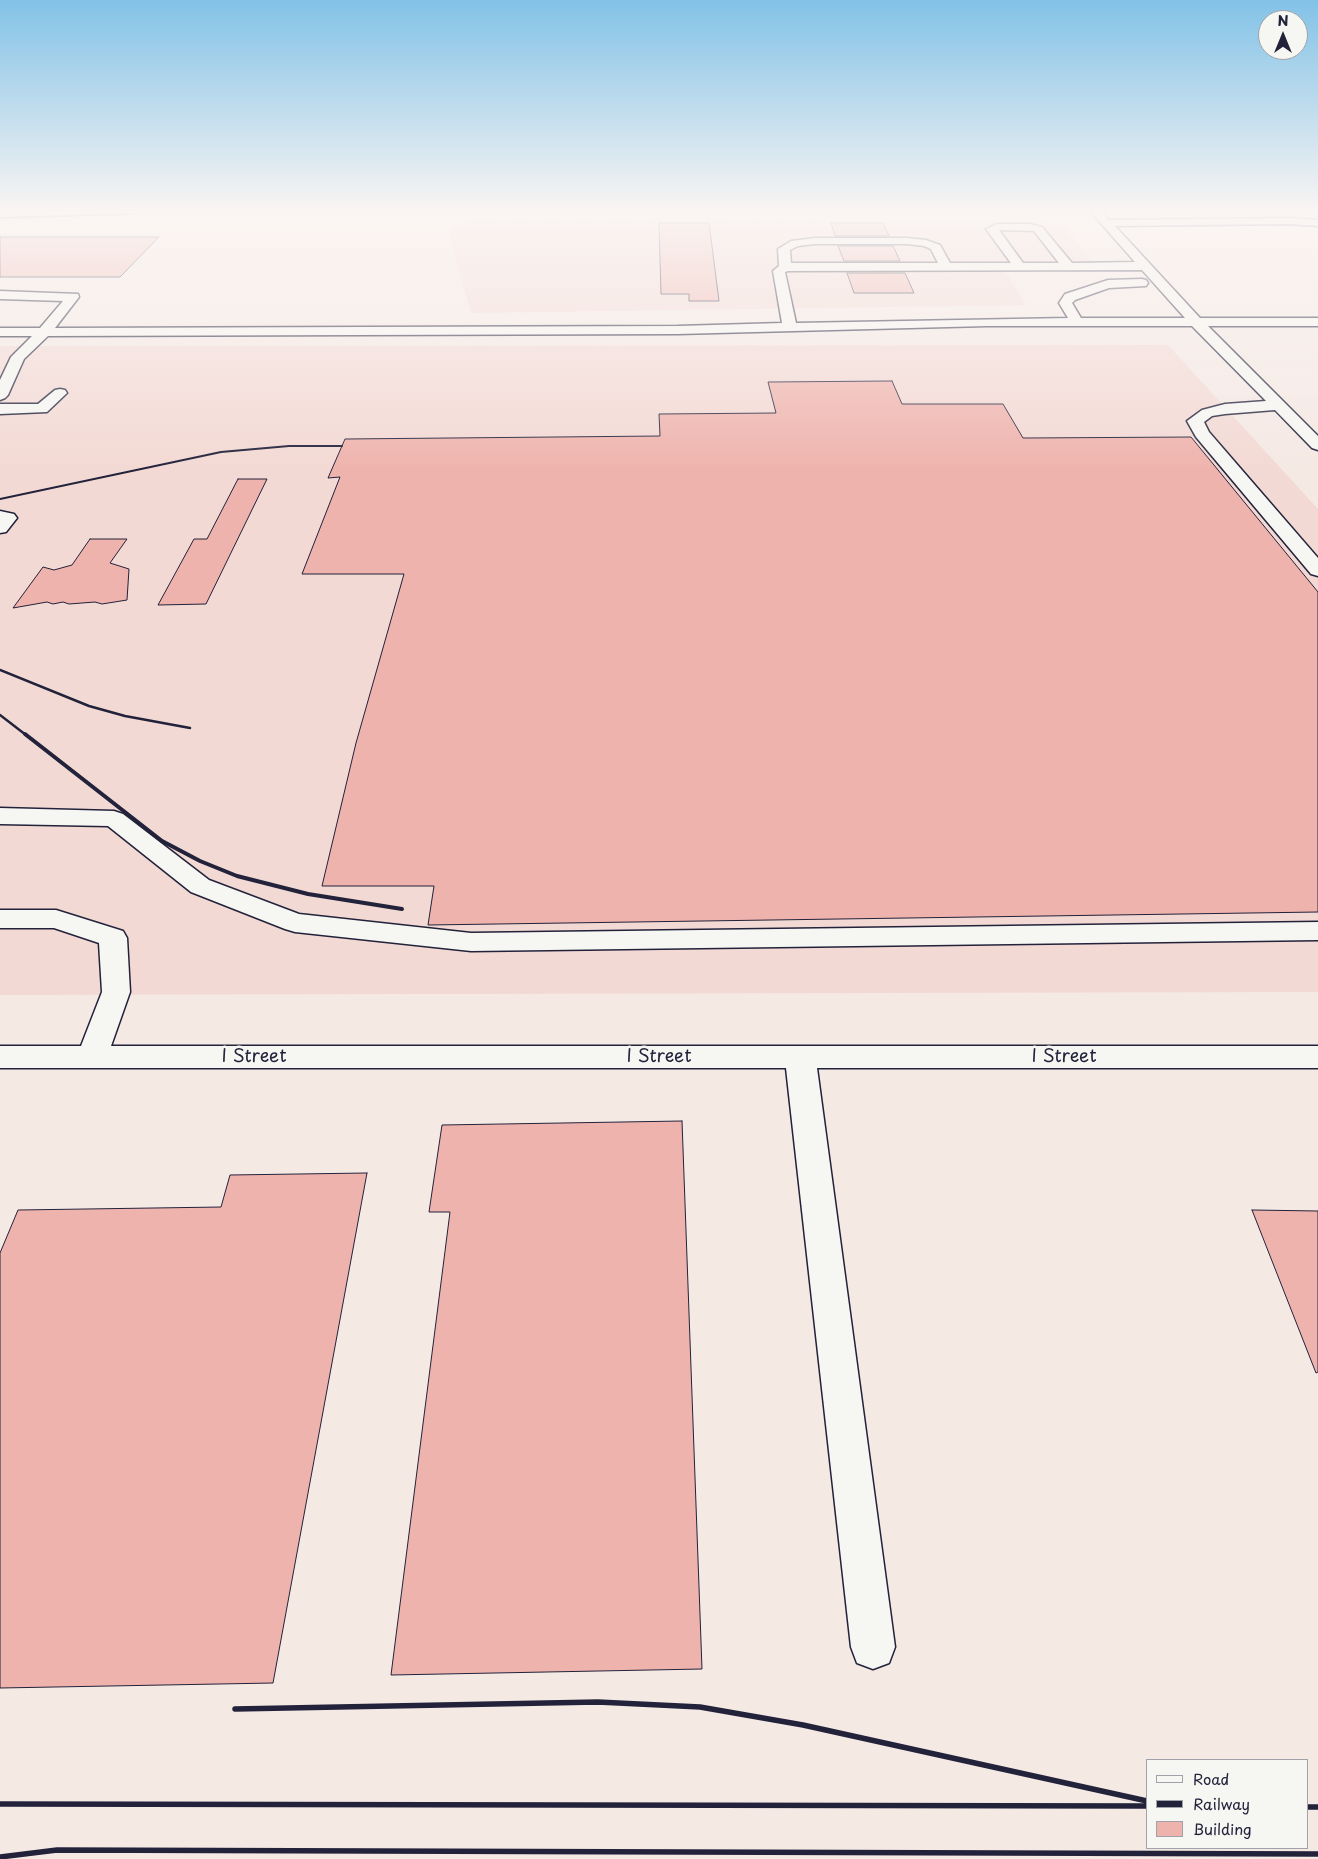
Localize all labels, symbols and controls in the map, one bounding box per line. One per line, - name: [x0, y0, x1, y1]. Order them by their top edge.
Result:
- north arrow: [1258, 10, 1308, 60]
- text: N: [1277, 10, 1289, 31]
- street label: I Street: [221, 1046, 287, 1068]
- street label: I Street: [626, 1046, 692, 1068]
- street label: I Street: [1031, 1046, 1097, 1068]
- legend: [1146, 1759, 1308, 1849]
- text: Road: [1193, 1767, 1229, 1790]
- text: Railway: [1193, 1792, 1250, 1815]
- text: Building: [1193, 1817, 1252, 1840]

